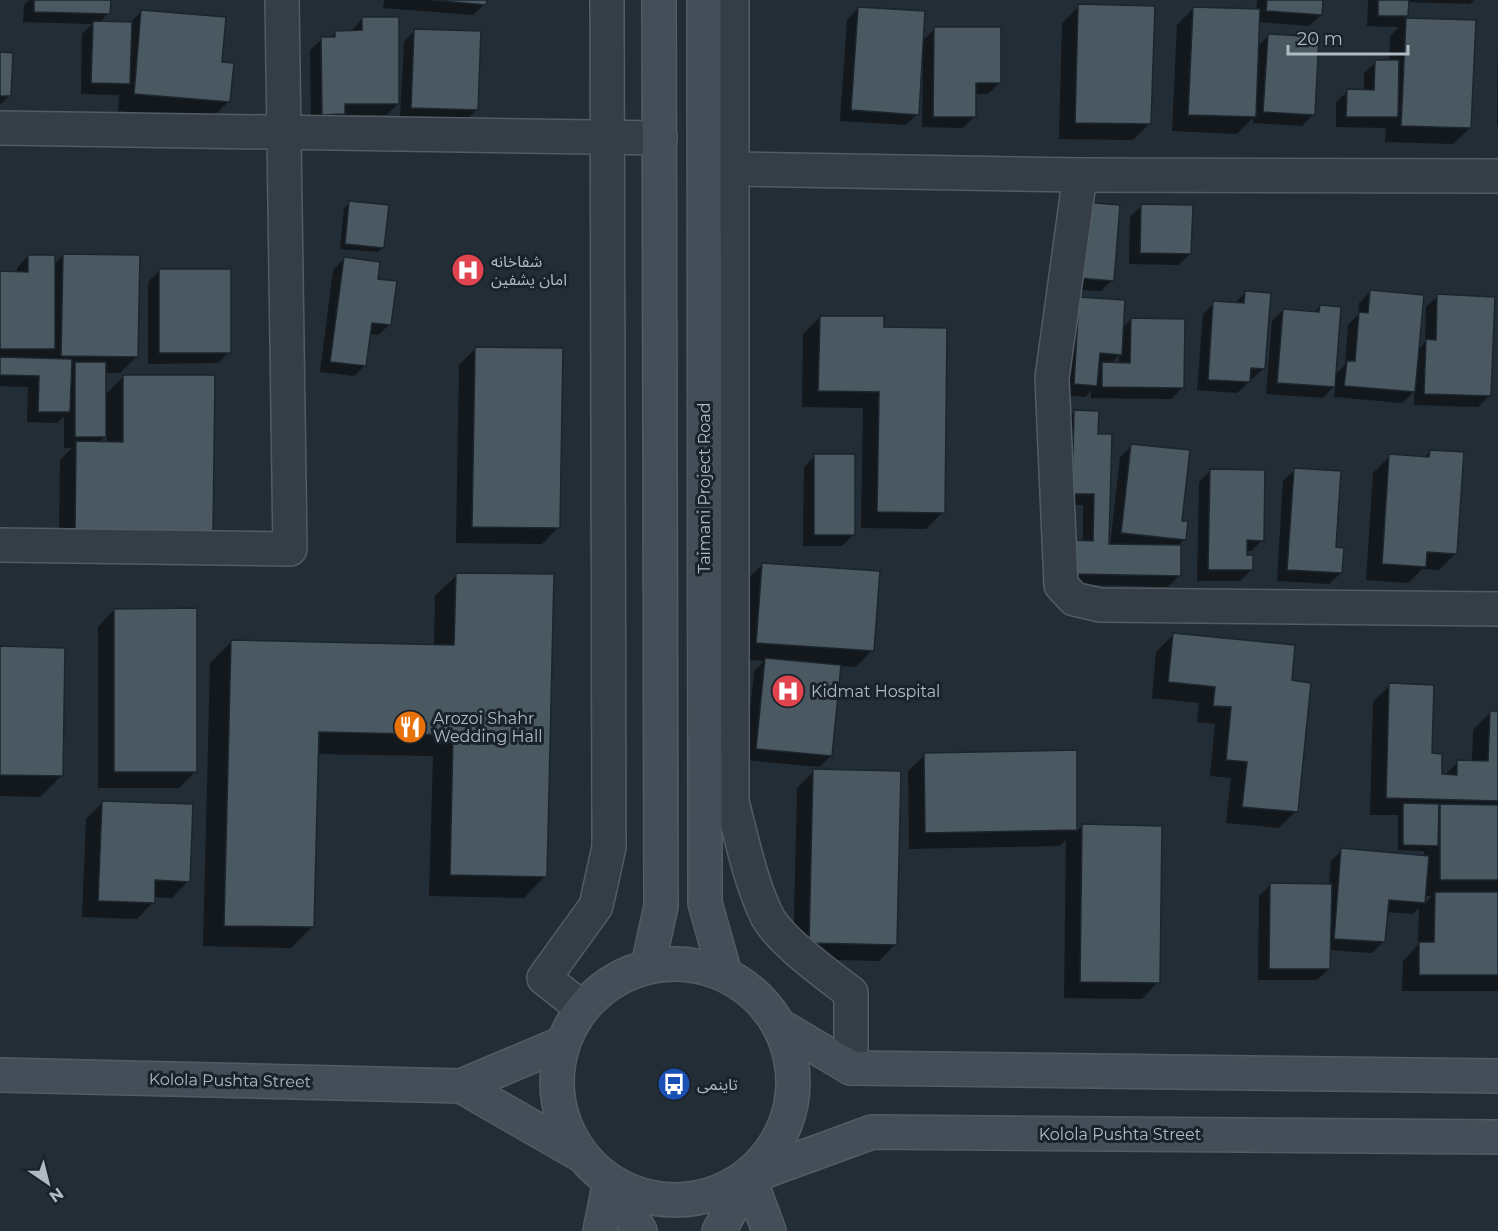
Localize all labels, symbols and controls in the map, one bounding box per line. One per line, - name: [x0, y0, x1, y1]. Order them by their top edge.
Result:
- scale bar: [1288, 18, 1408, 56]
- text: 20 m: [1297, 28, 1343, 50]
- hospital icon: شفاخانه امان یشفین: [450, 252, 486, 288]
- place label: شفاخانه امان یشفین: [491, 252, 567, 289]
- street label: Taimani Project Road: [695, 402, 714, 574]
- hospital icon: Kidmat Hospital: [770, 673, 806, 709]
- place label: Kidmat Hospital: [811, 682, 940, 701]
- restaurant icon: Arozoi Shahr Wedding Hall: [392, 709, 428, 745]
- place label: Arozoi Shahr Wedding Hall: [433, 709, 543, 746]
- bus stop icon: تاینمی: [656, 1066, 692, 1102]
- street label: Kolola Pushta Street: [149, 1070, 312, 1091]
- place label: تاینمی: [697, 1075, 738, 1094]
- street label: Kolola Pushta Street: [1039, 1125, 1202, 1144]
- north arrow: [18, 1153, 78, 1213]
- text: N: [46, 1183, 67, 1206]

